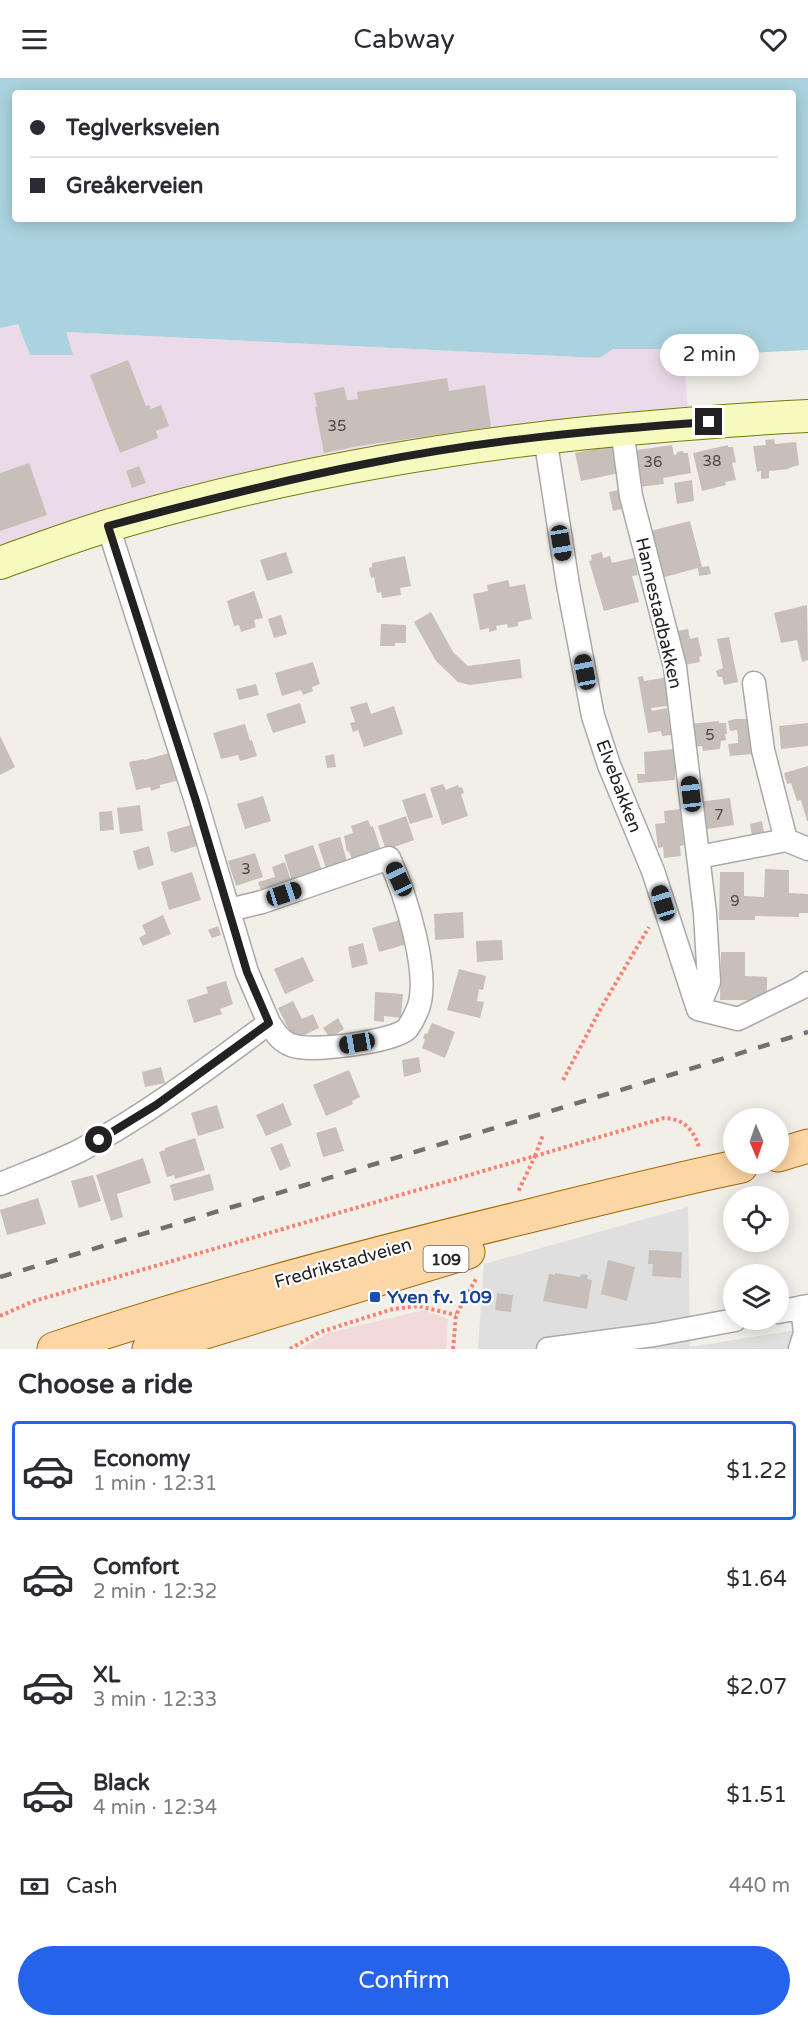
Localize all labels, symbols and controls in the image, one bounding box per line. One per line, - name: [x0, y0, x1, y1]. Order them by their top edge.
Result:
- icon: menu: [18, 23, 51, 56]
- text: Cabway: [353, 23, 455, 56]
- icon: heart: [757, 23, 790, 56]
- text: Teglverksveien: [66, 115, 220, 141]
- text: Greåkerveien: [66, 173, 204, 199]
- callout: 2 min: [660, 335, 758, 377]
- text: 2 min: [683, 343, 736, 367]
- route end: [695, 408, 722, 435]
- house number: 35: [328, 417, 346, 435]
- house number: 38: [703, 452, 721, 470]
- house number: 36: [644, 453, 662, 471]
- car: [549, 524, 573, 562]
- street label: Hannestadbakken: [631, 535, 687, 691]
- car: [573, 653, 597, 691]
- house number: 5: [705, 726, 715, 744]
- street label: Elvebakken: [591, 736, 647, 836]
- car: [680, 775, 702, 813]
- house number: 7: [714, 806, 724, 824]
- car: [383, 859, 415, 899]
- house number: 3: [241, 860, 251, 878]
- car: [264, 880, 304, 908]
- car: [649, 883, 677, 923]
- house number: 9: [730, 892, 740, 910]
- car: [338, 1031, 376, 1055]
- north arrow: [723, 1108, 789, 1174]
- map controls: [723, 1108, 789, 1330]
- route start: [85, 1126, 112, 1153]
- button: locate: [723, 1186, 789, 1252]
- street label: Fredrikstadveien: [272, 1233, 414, 1293]
- road number: 109: [424, 1246, 468, 1272]
- button: layers: [723, 1264, 789, 1330]
- place label: Yven fv. 109: [387, 1286, 492, 1308]
- marker: Yven fv. 109: [368, 1290, 382, 1304]
- text: Choose a ride: [18, 1368, 193, 1401]
- icon: car: [21, 1444, 75, 1498]
- text: Economy: [93, 1446, 190, 1472]
- text: $1.22: [726, 1458, 787, 1484]
- text: 1 min · 12:31: [93, 1472, 217, 1496]
- icon: car: [21, 1552, 75, 1606]
- text: Comfort: [93, 1554, 179, 1580]
- text: $1.64: [726, 1566, 787, 1592]
- text: 2 min · 12:32: [93, 1580, 217, 1604]
- icon: car: [21, 1660, 75, 1714]
- text: XL: [93, 1662, 120, 1688]
- text: $2.07: [726, 1674, 787, 1700]
- text: 3 min · 12:33: [93, 1688, 217, 1712]
- icon: car: [21, 1768, 75, 1822]
- text: Black: [93, 1770, 150, 1796]
- text: $1.51: [726, 1782, 787, 1808]
- text: 4 min · 12:34: [93, 1796, 217, 1820]
- icon: cash: [18, 1870, 51, 1903]
- text: Cash: [66, 1873, 118, 1899]
- text: 440 m: [729, 1874, 790, 1898]
- button: Confirm: [18, 1946, 790, 2015]

